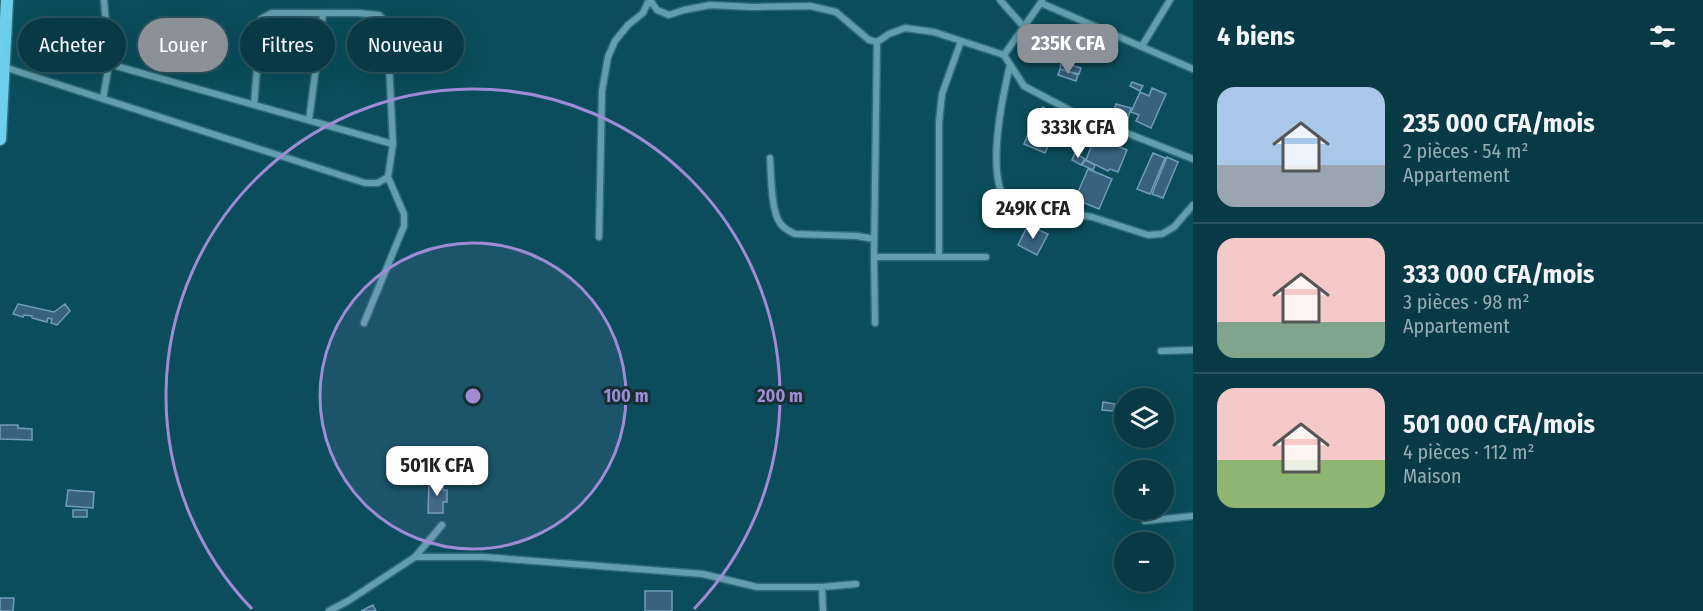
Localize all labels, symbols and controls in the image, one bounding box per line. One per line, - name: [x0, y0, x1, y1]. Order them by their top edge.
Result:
- chip: Acheter: [18, 18, 126, 72]
- chip: Louer: [138, 18, 228, 72]
- chip: Filtres: [240, 18, 335, 72]
- chip: Nouveau: [347, 18, 464, 72]
- icon: filters: [1646, 20, 1679, 53]
- text: 4 biens: [1217, 21, 1295, 52]
- pin: 235K CFA: [1006, 24, 1130, 75]
- text: 235K CFA: [1031, 31, 1105, 55]
- pin: 333K CFA: [1016, 108, 1140, 159]
- text: 235 000 CFA/mois: [1403, 108, 1595, 139]
- icon: home: [1265, 111, 1337, 183]
- text: 333K CFA: [1041, 115, 1115, 139]
- text: 2 pièces · 54 m²: [1403, 139, 1528, 163]
- text: Appartement: [1403, 163, 1510, 187]
- pin: 249K CFA: [971, 189, 1095, 240]
- text: 249K CFA: [996, 196, 1070, 220]
- text: 333 000 CFA/mois: [1403, 259, 1594, 290]
- icon: home: [1265, 262, 1337, 334]
- text: 3 pièces · 98 m²: [1403, 290, 1529, 314]
- text: Appartement: [1403, 314, 1510, 338]
- text: 100 m: [604, 385, 648, 407]
- text: 200 m: [756, 385, 803, 407]
- centre of rings: [463, 386, 483, 406]
- map controls: [1114, 388, 1174, 592]
- button: layers: [1114, 388, 1174, 448]
- text: 501 000 CFA/mois: [1403, 409, 1595, 440]
- icon: home: [1265, 412, 1337, 484]
- text: 4 pièces · 112 m²: [1403, 440, 1535, 464]
- pin: 501K CFA: [375, 446, 499, 497]
- text: 501K CFA: [400, 453, 474, 477]
- button: +: [1114, 460, 1174, 520]
- text: Maison: [1403, 464, 1462, 488]
- button: −: [1114, 532, 1174, 592]

